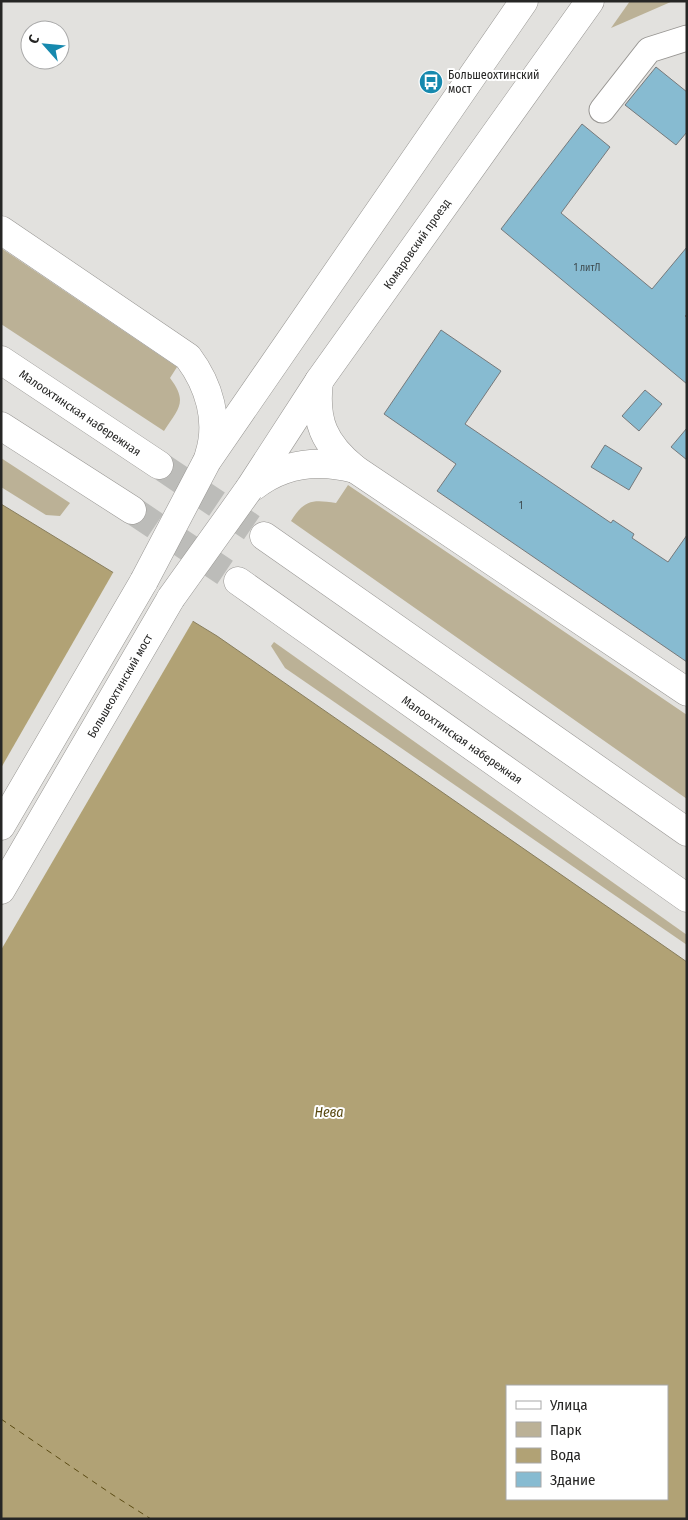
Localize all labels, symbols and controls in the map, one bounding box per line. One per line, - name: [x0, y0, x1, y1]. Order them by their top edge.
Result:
- north arrow: [20, 20, 70, 70]
- text: С: [25, 32, 43, 46]
- place label: Большеохтинский мост: [448, 68, 540, 96]
- bus stop icon: Большеохтинский мост: [418, 69, 444, 95]
- street label: Комаровский проезд: [381, 196, 453, 292]
- house number: 1 литЛ: [574, 262, 600, 274]
- street label: Малоохтинская набережная: [16, 367, 144, 459]
- house number: 1: [519, 500, 523, 512]
- street label: Большеохтинский мост: [84, 631, 156, 741]
- street label: Малоохтинская набережная: [399, 693, 525, 787]
- water label: Нева: [314, 1104, 344, 1121]
- legend: [506, 1385, 668, 1500]
- text: Улица: [549, 1396, 588, 1414]
- text: Парк: [550, 1421, 581, 1439]
- text: Вода: [550, 1446, 581, 1464]
- text: Здание: [550, 1471, 596, 1489]

